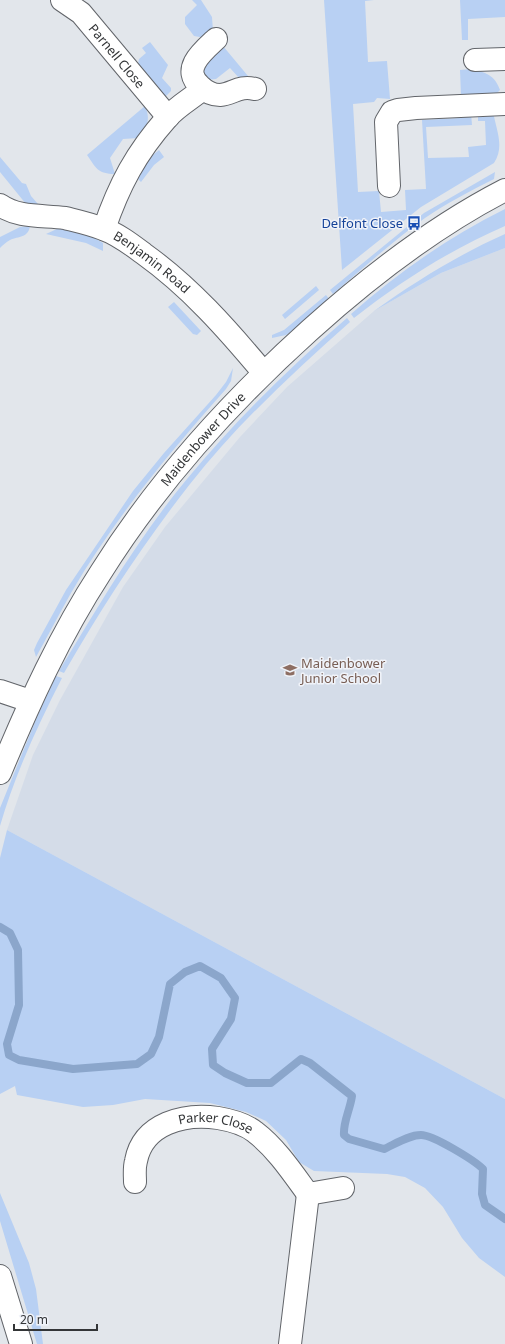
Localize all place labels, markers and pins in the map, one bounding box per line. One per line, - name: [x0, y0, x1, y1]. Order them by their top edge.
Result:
- place label: Delfont Close: [321, 214, 403, 232]
- bus stop icon: Delfont Close: [406, 215, 422, 231]
- place label: Maidenbower Junior School: [299, 654, 386, 687]
- school or university icon: Maidenbower Junior School: [282, 662, 298, 678]

